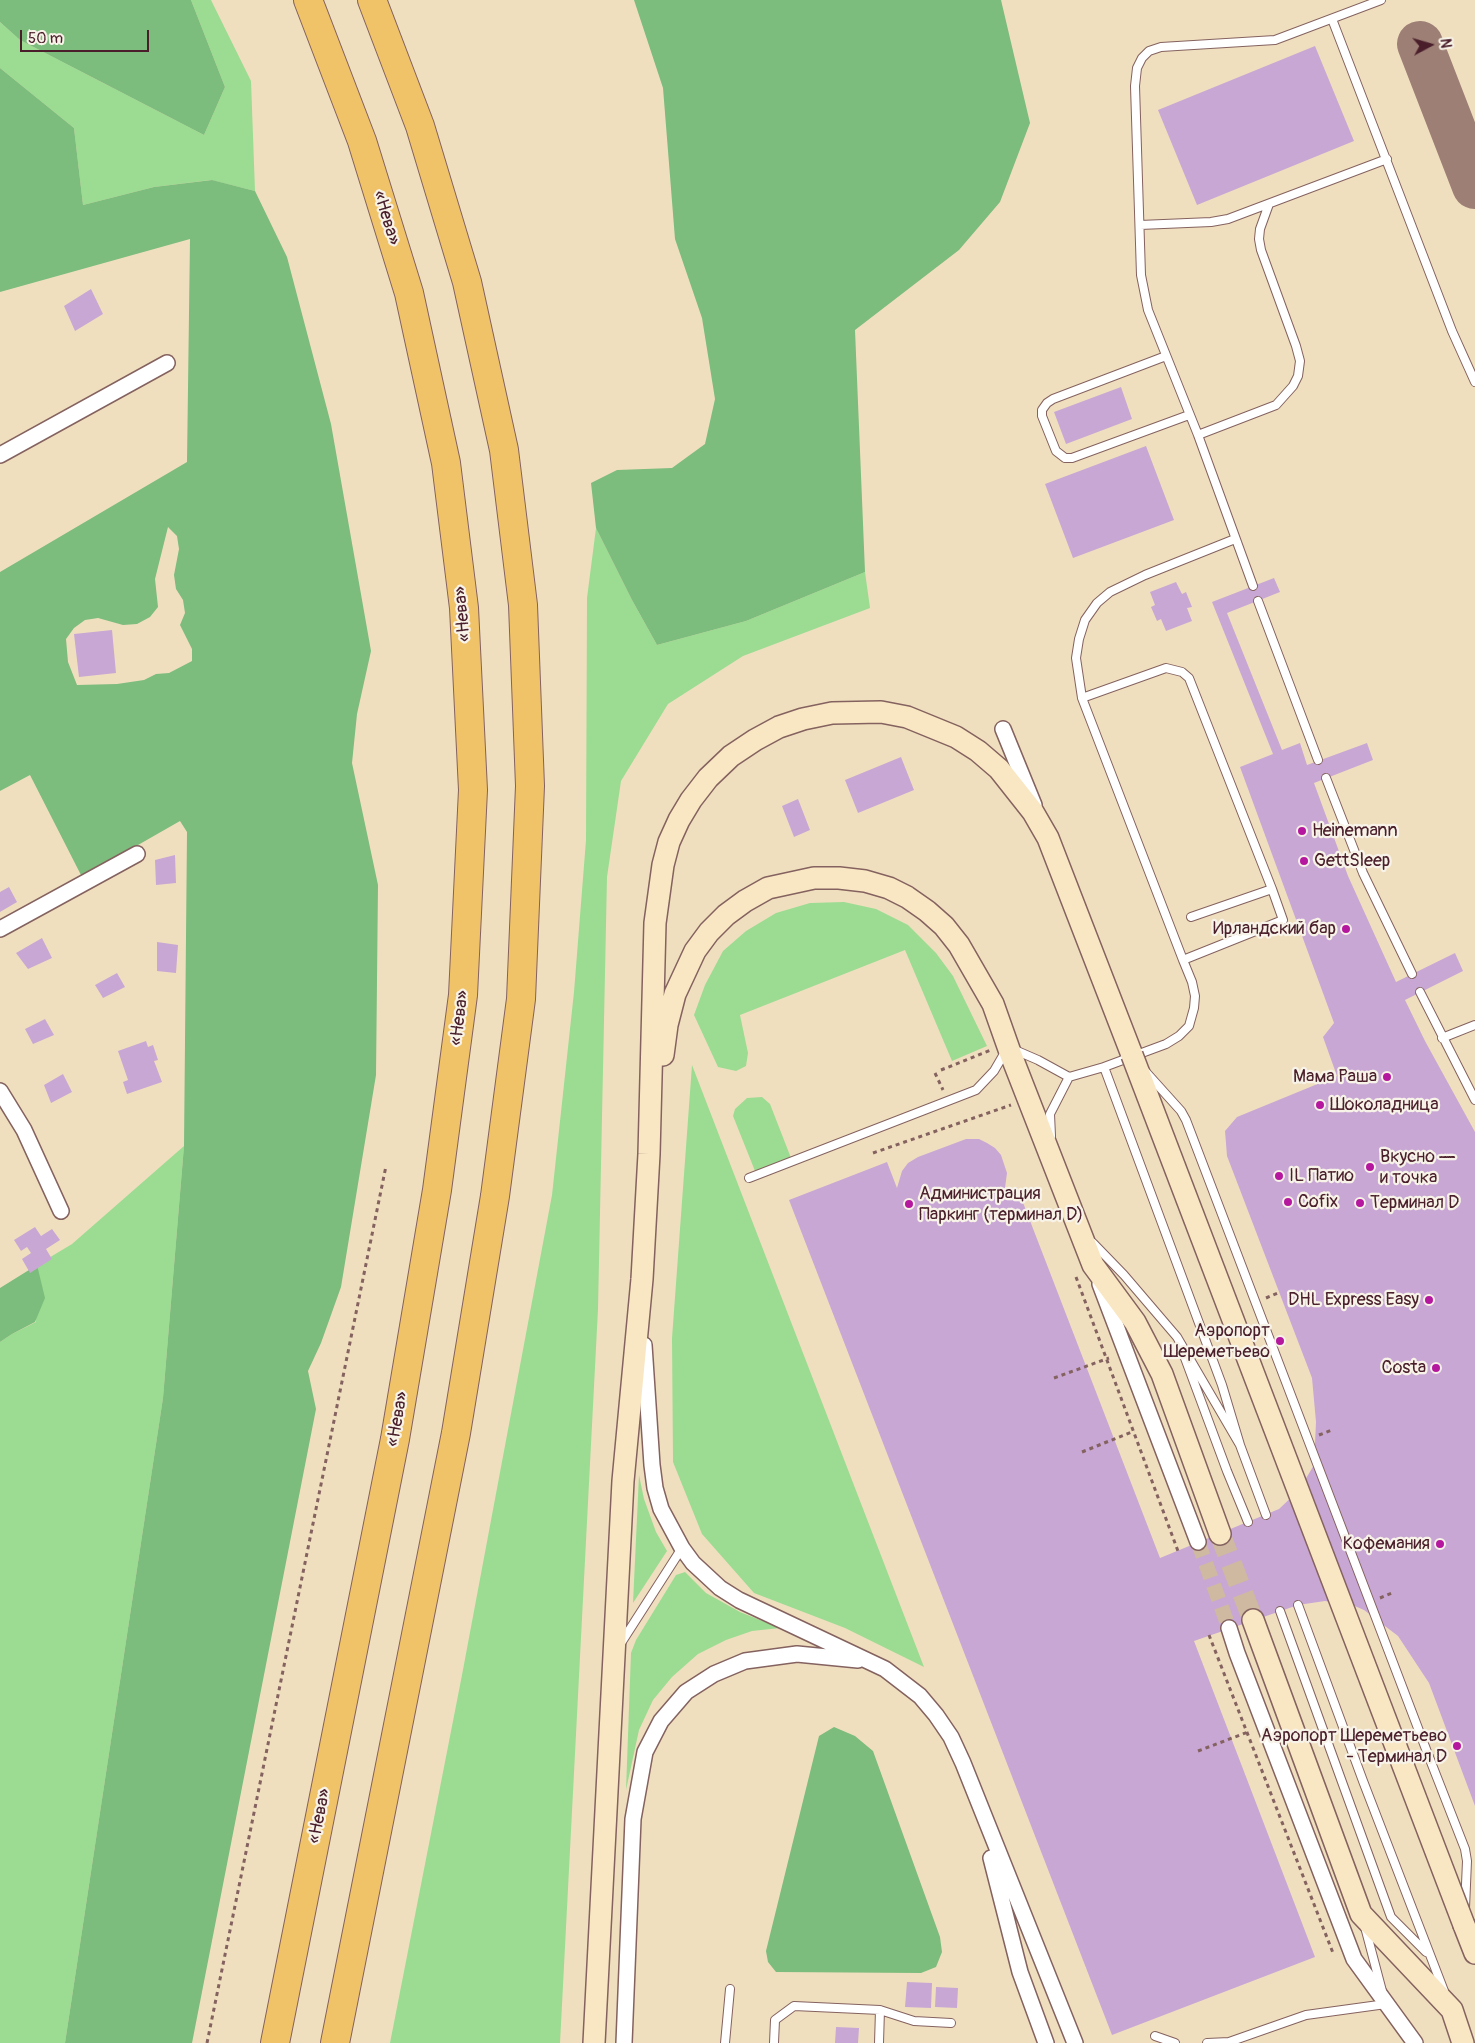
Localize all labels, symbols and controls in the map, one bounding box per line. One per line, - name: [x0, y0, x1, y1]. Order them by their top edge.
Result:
- scale bar: [22, 20, 151, 52]
- north arrow: [1405, 20, 1455, 70]
- text: 50 m: [28, 29, 63, 48]
- text: N: [1436, 38, 1454, 49]
- street label: «Нева»: [368, 188, 404, 248]
- street label: «Нева»: [450, 585, 476, 643]
- place label: Heinemann: [1312, 820, 1398, 842]
- marker: Heinemann: [1296, 825, 1308, 837]
- place label: GettSleep: [1314, 850, 1390, 872]
- marker: GettSleep: [1298, 855, 1310, 867]
- place label: Ирландский бар: [1213, 918, 1336, 940]
- marker: Ирландский бар: [1340, 923, 1352, 935]
- street label: «Нева»: [446, 989, 474, 1047]
- place label: Мама Раша: [1293, 1066, 1377, 1088]
- marker: Мама Раша: [1381, 1071, 1393, 1083]
- place label: Шоколадница: [1330, 1094, 1439, 1116]
- marker: Шоколадница: [1314, 1099, 1326, 1111]
- place label: Вкусно — и точка: [1380, 1146, 1455, 1188]
- marker: Вкусно — и точка: [1364, 1161, 1376, 1173]
- place label: IL Патио: [1289, 1165, 1354, 1187]
- marker: IL Патио: [1273, 1170, 1285, 1182]
- place label: Администрация Паркинг (терминал D): [919, 1183, 1083, 1226]
- place label: Cofix: [1298, 1191, 1338, 1213]
- place label: Терминал D: [1370, 1192, 1459, 1214]
- marker: Cofix: [1282, 1196, 1294, 1208]
- marker: Терминал D: [1354, 1197, 1366, 1209]
- marker: Администрация Паркинг (терминал D): [903, 1198, 915, 1210]
- place label: DHL Express Easy: [1288, 1289, 1419, 1311]
- marker: DHL Express Easy: [1423, 1294, 1435, 1306]
- place label: Аэропорт Шереметьево: [1164, 1320, 1270, 1362]
- marker: Аэропорт Шереметьево: [1274, 1335, 1286, 1347]
- place label: Costa: [1382, 1357, 1426, 1379]
- marker: Costa: [1430, 1362, 1442, 1374]
- street label: «Нева»: [383, 1390, 413, 1448]
- place label: Кофемания: [1343, 1533, 1430, 1555]
- marker: Кофемания: [1434, 1538, 1446, 1550]
- place label: Аэропорт Шереметьево - Терминал D: [1261, 1725, 1447, 1768]
- marker: Аэропорт Шереметьево - Терминал D: [1451, 1740, 1463, 1752]
- street label: «Нева»: [304, 1787, 336, 1845]

